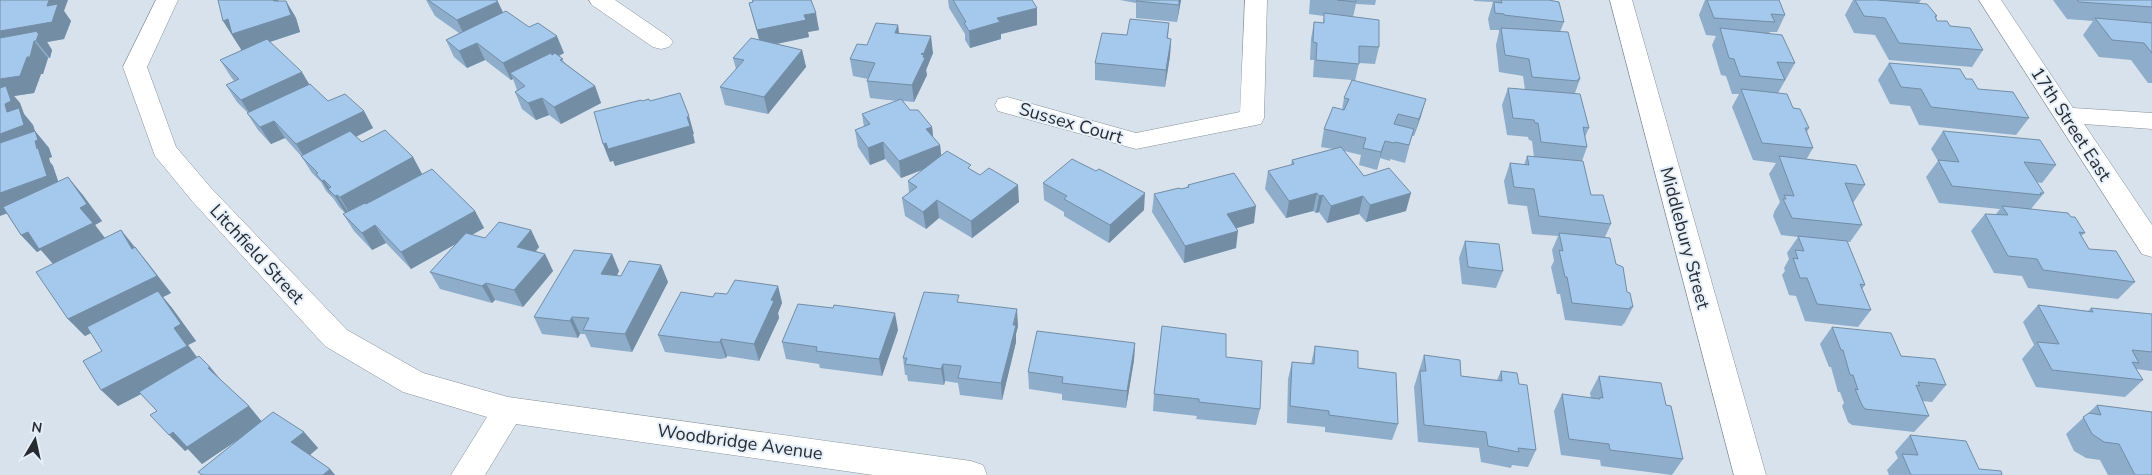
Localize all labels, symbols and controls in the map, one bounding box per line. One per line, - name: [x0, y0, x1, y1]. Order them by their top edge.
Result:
- street label: 17th Street East: [2025, 62, 2117, 186]
- street label: Sussex Court: [1016, 97, 1126, 149]
- street label: Middlebury Street: [1655, 164, 1716, 312]
- street label: Litchfield Street: [205, 199, 310, 309]
- north arrow: [10, 415, 60, 465]
- text: N: [30, 417, 44, 438]
- street label: Woodbridge Avenue: [656, 419, 824, 465]

